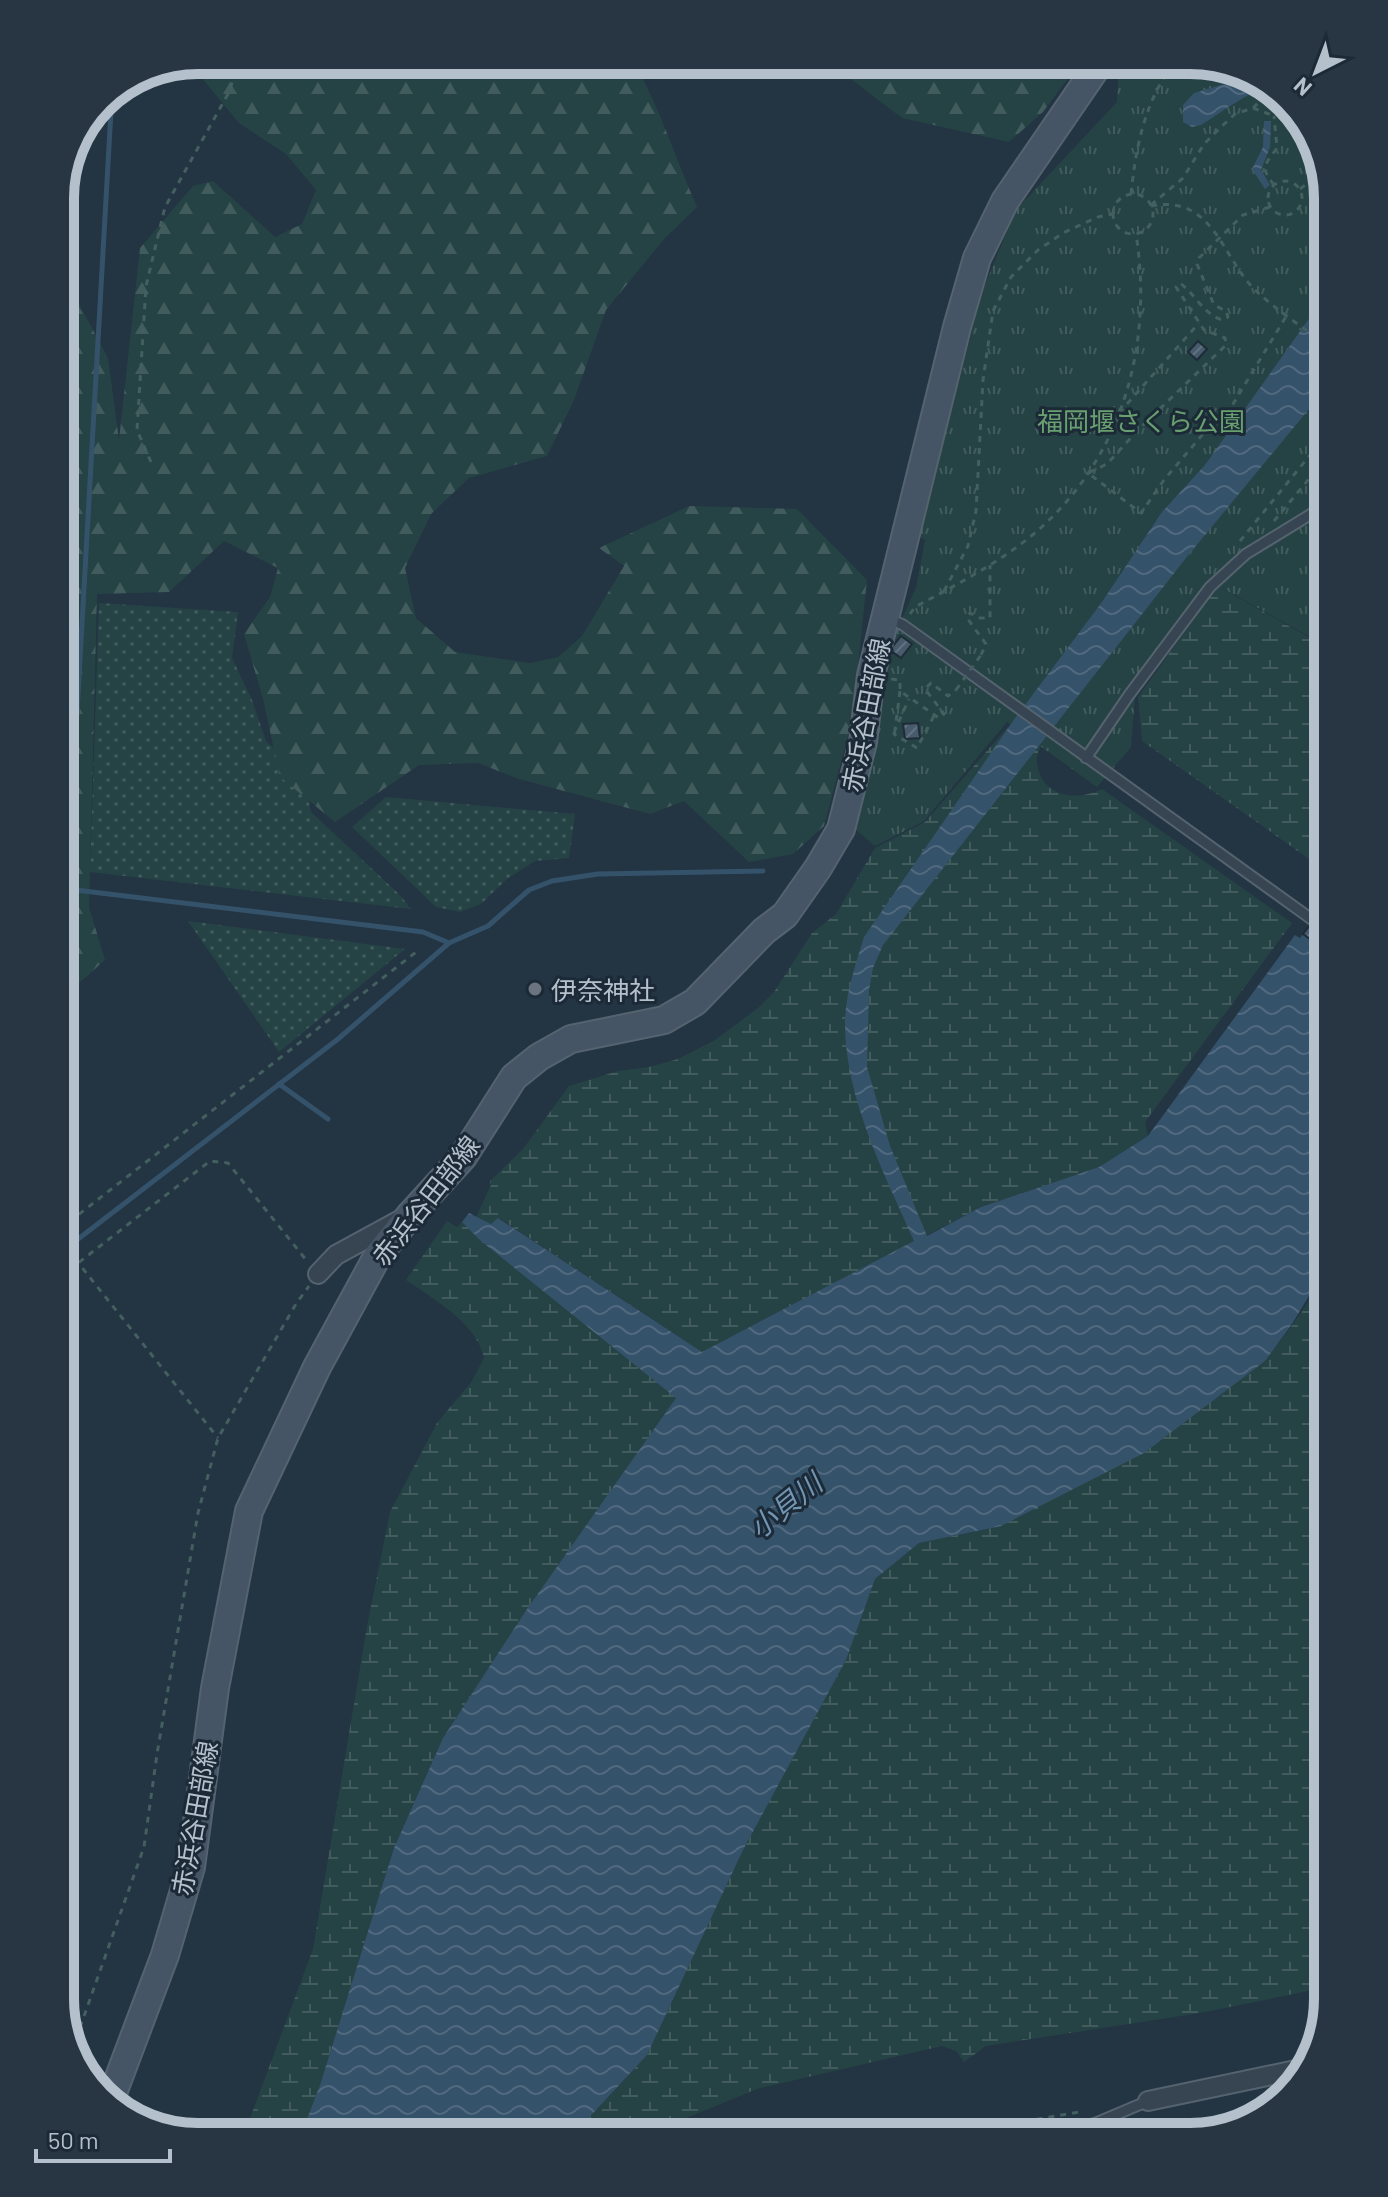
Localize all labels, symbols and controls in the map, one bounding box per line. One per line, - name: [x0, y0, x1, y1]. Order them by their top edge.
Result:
- north arrow: [1276, 32, 1356, 112]
- text: N: [1288, 73, 1316, 102]
- park label: 福岡堰さくら公園: [1037, 405, 1245, 436]
- street label: 赤浜谷田部線: [835, 635, 895, 795]
- place label: 伊奈神社: [551, 974, 655, 1005]
- marker: 伊奈神社: [526, 980, 544, 998]
- street label: 赤浜谷田部線: [365, 1129, 485, 1271]
- water label: 小貝川: [742, 1463, 831, 1545]
- street label: 赤浜谷田部線: [165, 1738, 223, 1898]
- scale bar: [36, 2113, 170, 2163]
- text: 50 m: [48, 2125, 99, 2154]

